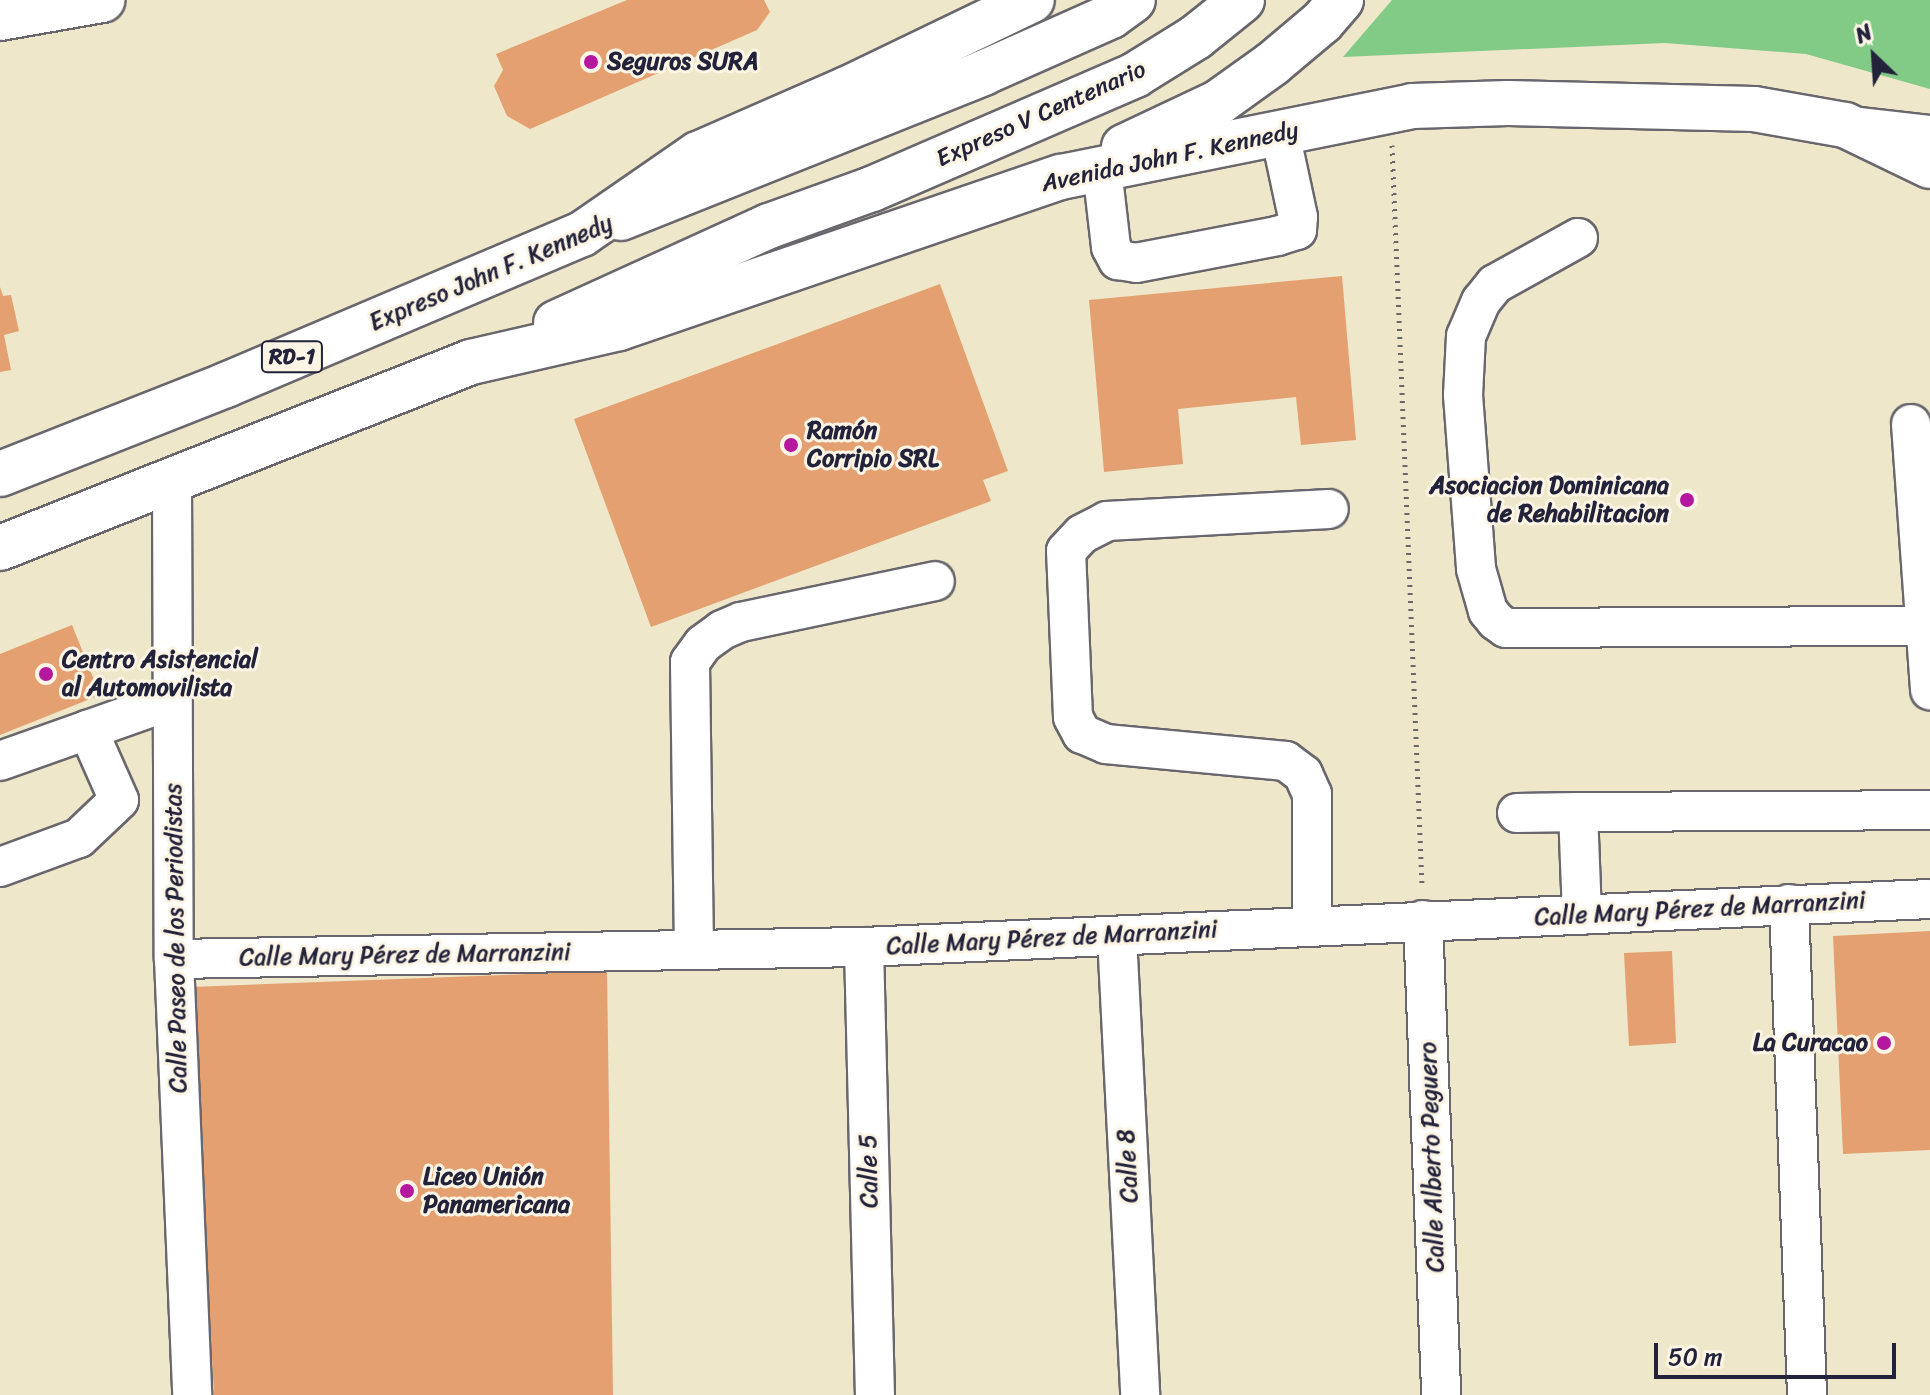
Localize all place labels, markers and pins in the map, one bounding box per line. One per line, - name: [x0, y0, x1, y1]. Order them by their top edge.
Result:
- place label: Seguros SURA: [607, 48, 758, 76]
- marker: Seguros SURA: [582, 53, 600, 71]
- place label: Ramón Corripio SRL: [807, 417, 939, 473]
- marker: Ramón Corripio SRL: [782, 436, 800, 454]
- place label: Asociacion Dominicana de Rehabilitacion: [1429, 472, 1669, 528]
- marker: Asociacion Dominicana de Rehabilitacion: [1676, 489, 1698, 511]
- place label: Centro Asistencial al Automovilista: [62, 646, 258, 702]
- marker: Centro Asistencial al Automovilista: [37, 665, 55, 683]
- place label: La Curacao: [1753, 1029, 1868, 1057]
- marker: La Curacao: [1875, 1034, 1893, 1052]
- place label: Liceo Unión Panamericana: [423, 1163, 570, 1219]
- marker: Liceo Unión Panamericana: [398, 1182, 416, 1200]

